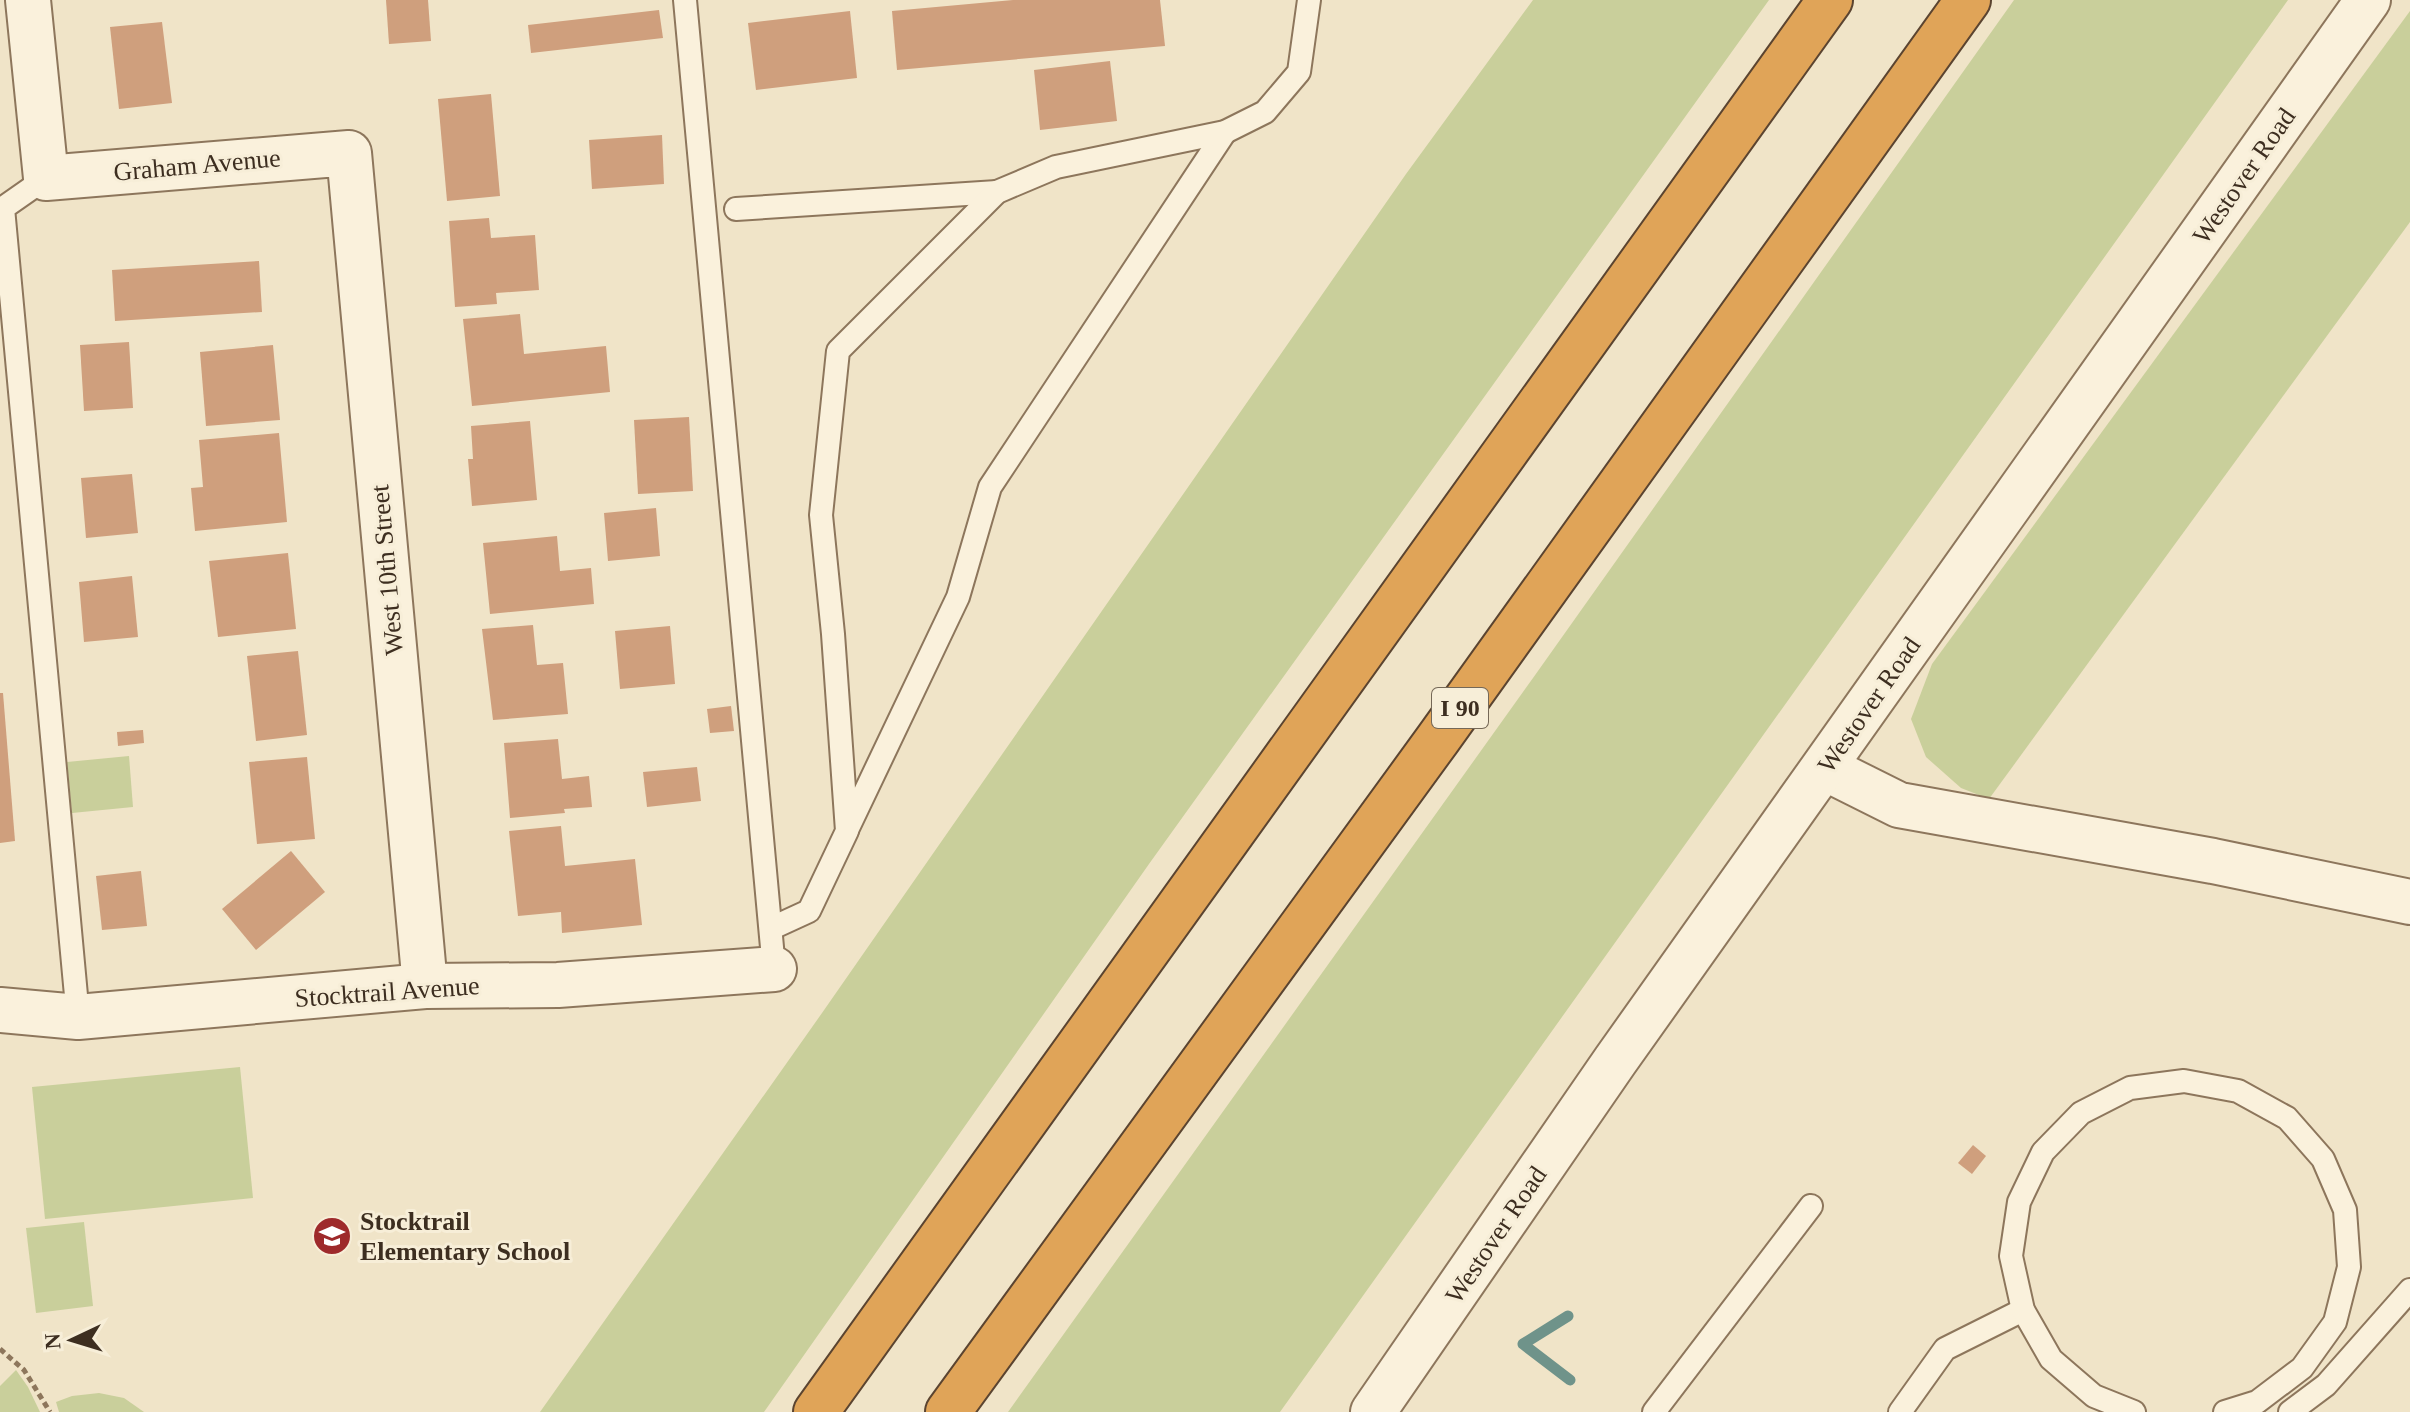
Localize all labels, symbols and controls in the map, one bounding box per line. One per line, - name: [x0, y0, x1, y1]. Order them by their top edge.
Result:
- street label: Westover Road: [2187, 103, 2301, 249]
- street label: Graham Avenue: [112, 143, 282, 187]
- street label: West 10th Street: [365, 483, 409, 657]
- street label: Westover Road: [1812, 632, 1926, 778]
- road number: I 90: [1432, 688, 1488, 728]
- street label: Stocktrail Avenue: [294, 971, 480, 1013]
- street label: Westover Road: [1440, 1161, 1552, 1309]
- place label: Stocktrail Elementary School: [360, 1207, 570, 1266]
- school or university icon: Stocktrail Elementary School: [311, 1215, 353, 1257]
- north arrow: [32, 1300, 112, 1380]
- text: N: [40, 1332, 66, 1350]

